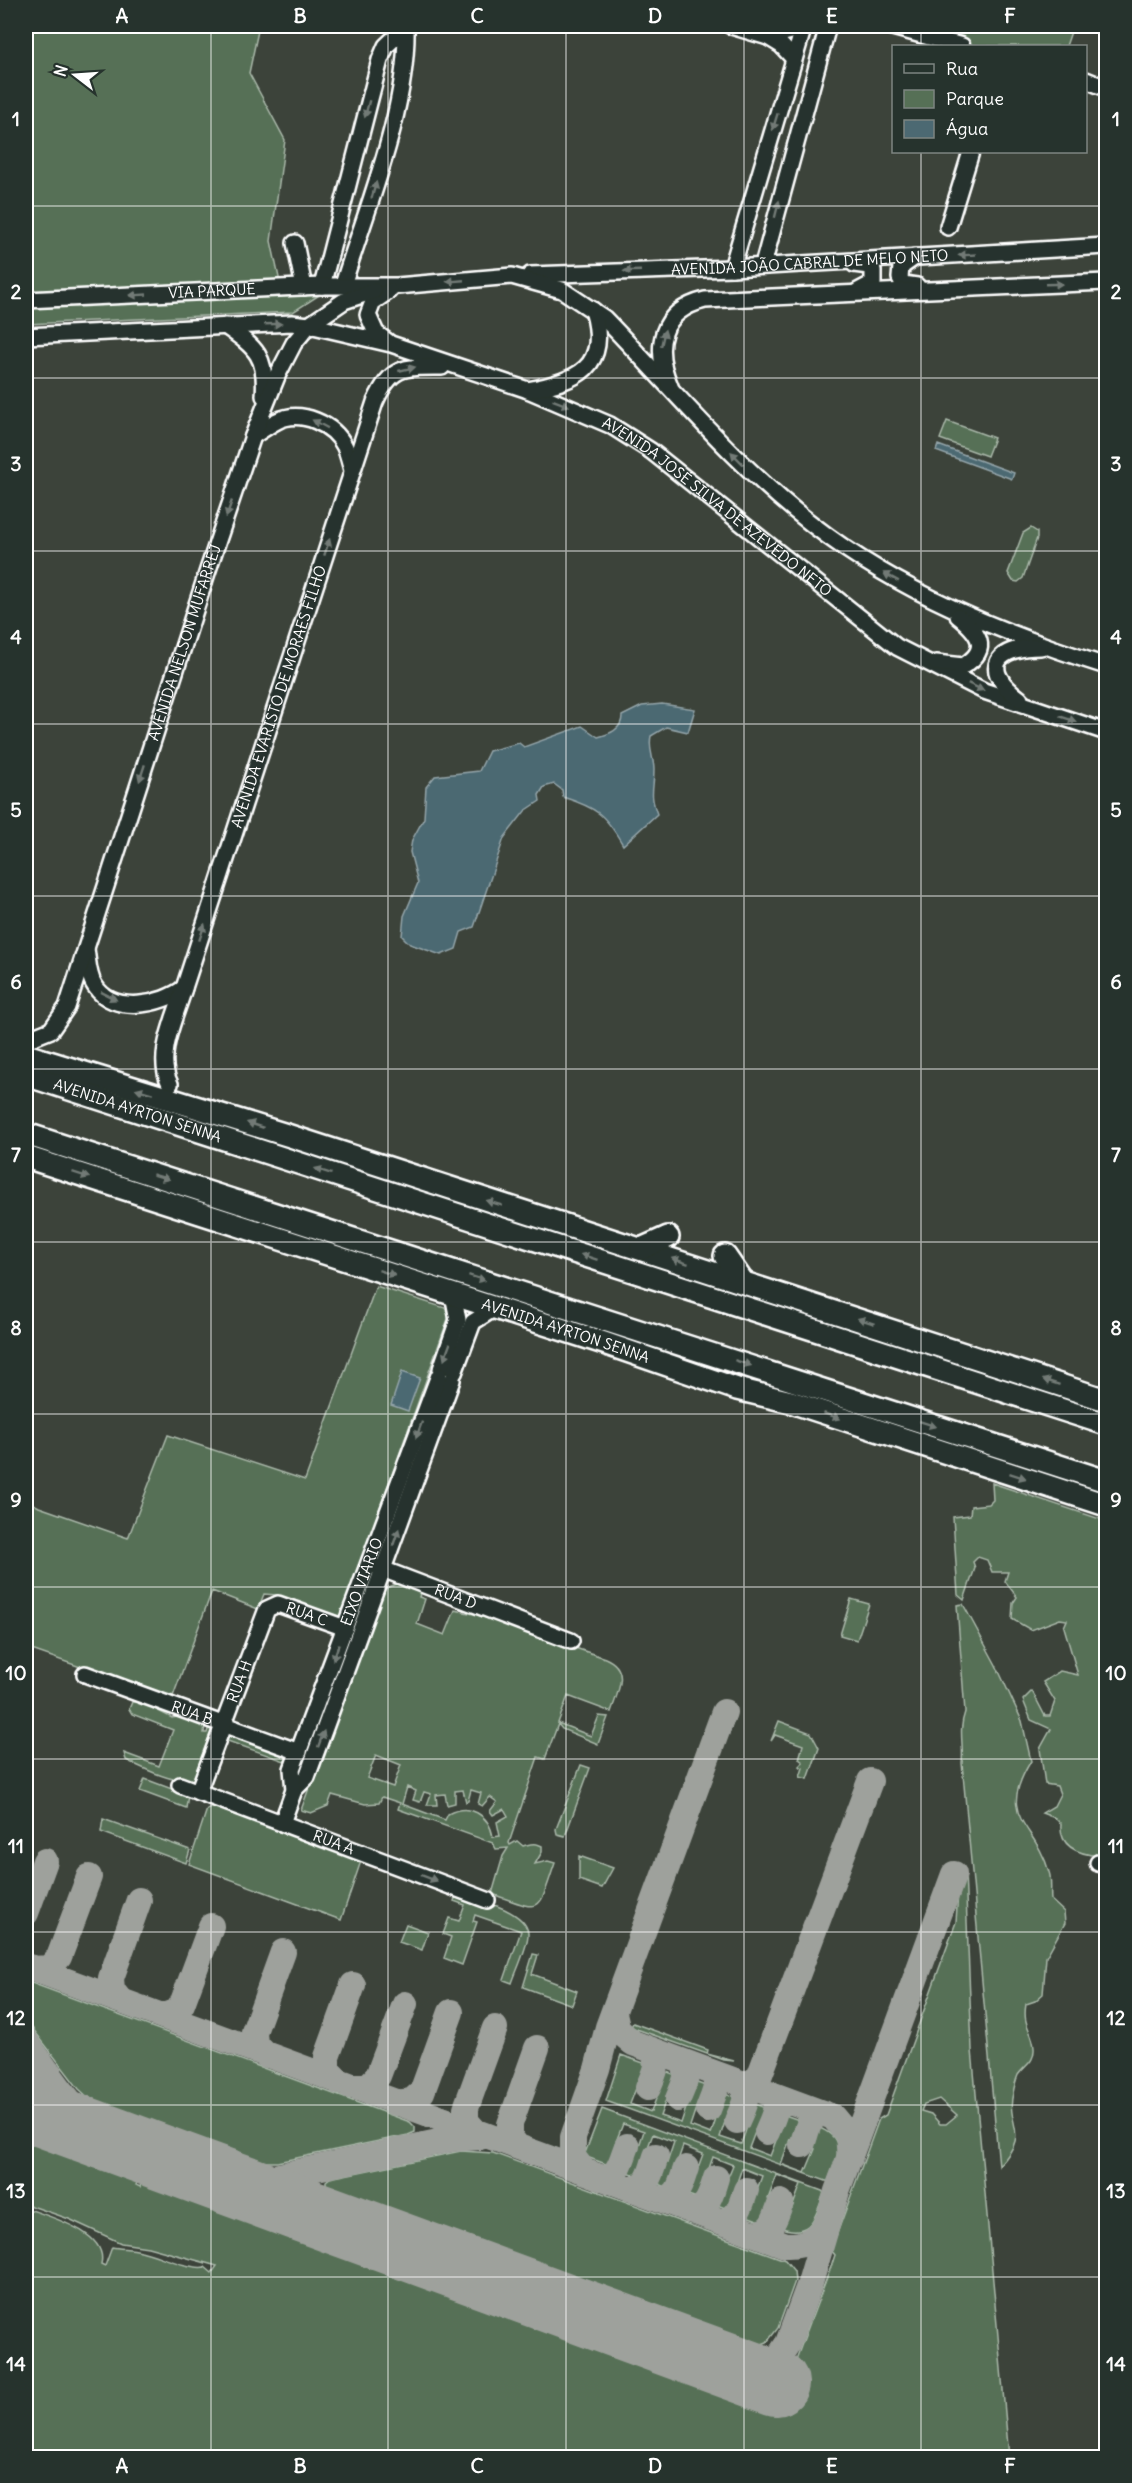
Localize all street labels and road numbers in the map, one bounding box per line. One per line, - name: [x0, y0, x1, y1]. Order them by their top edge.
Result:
- street label: AVENIDA JOÃO CABRAL DE MELO NETO: [671, 245, 949, 279]
- street label: VIA PARQUE: [168, 279, 256, 302]
- street label: AVENIDA JOSÉ SILVA DE AZEVEDO NETO: [599, 413, 836, 600]
- street label: AVENIDA NELSON MUFARREJ: [144, 542, 225, 743]
- street label: AVENIDA EVARISTO DE MORAES FILHO: [227, 563, 330, 830]
- street label: AVENIDA AYRTON SENNA: [51, 1075, 224, 1147]
- street label: AVENIDA AYRTON SENNA: [480, 1294, 652, 1367]
- street label: EIXO VIÁRIO: [336, 1535, 386, 1628]
- street label: RUA D: [432, 1580, 479, 1613]
- street label: RUA C: [283, 1598, 330, 1630]
- street label: RUA H: [223, 1657, 256, 1705]
- street label: RUA B: [169, 1696, 216, 1729]
- street label: RUA A: [310, 1826, 357, 1859]

